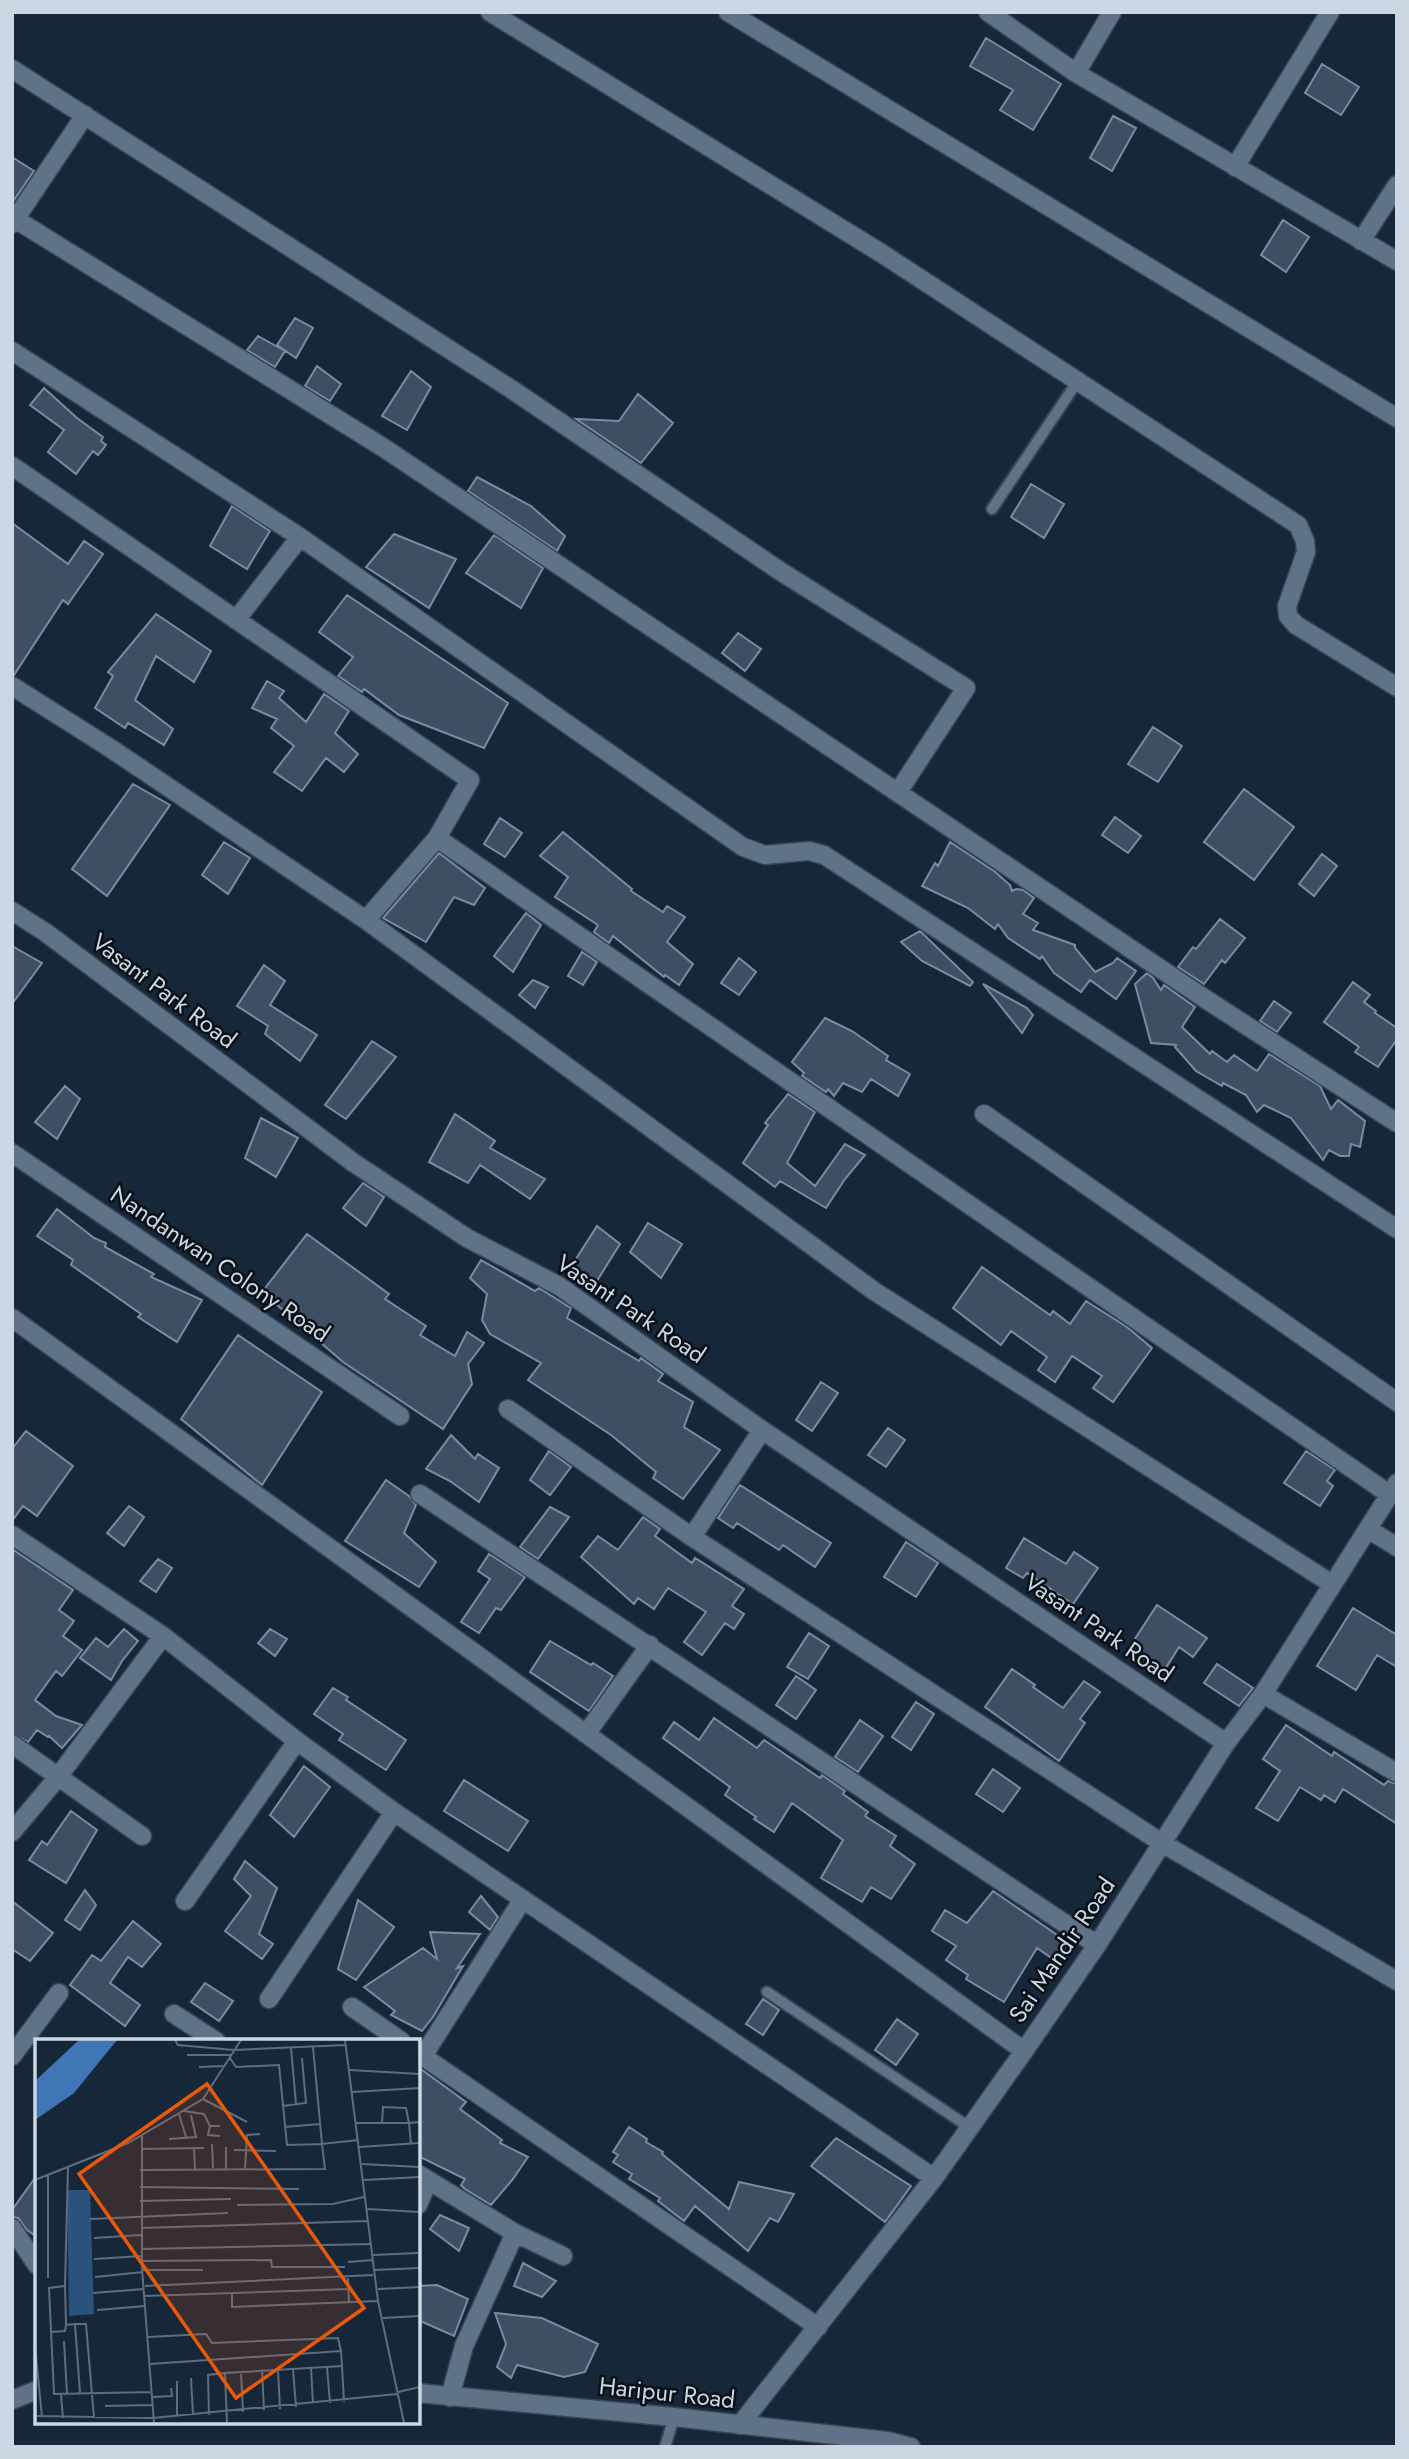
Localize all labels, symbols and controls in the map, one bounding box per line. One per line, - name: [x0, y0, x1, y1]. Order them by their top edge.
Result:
- street label: Vasant Park Road: [84, 924, 244, 1057]
- street label: Nandanwan Colony Road: [103, 1177, 337, 1350]
- street label: Vasant Park Road: [550, 1246, 713, 1372]
- street label: Vasant Park Road: [1018, 1565, 1181, 1691]
- street label: Sai Mandir Road: [1000, 1870, 1123, 2029]
- inset map: [35, 2039, 420, 2424]
- street label: Haripur Road: [597, 2368, 737, 2417]

